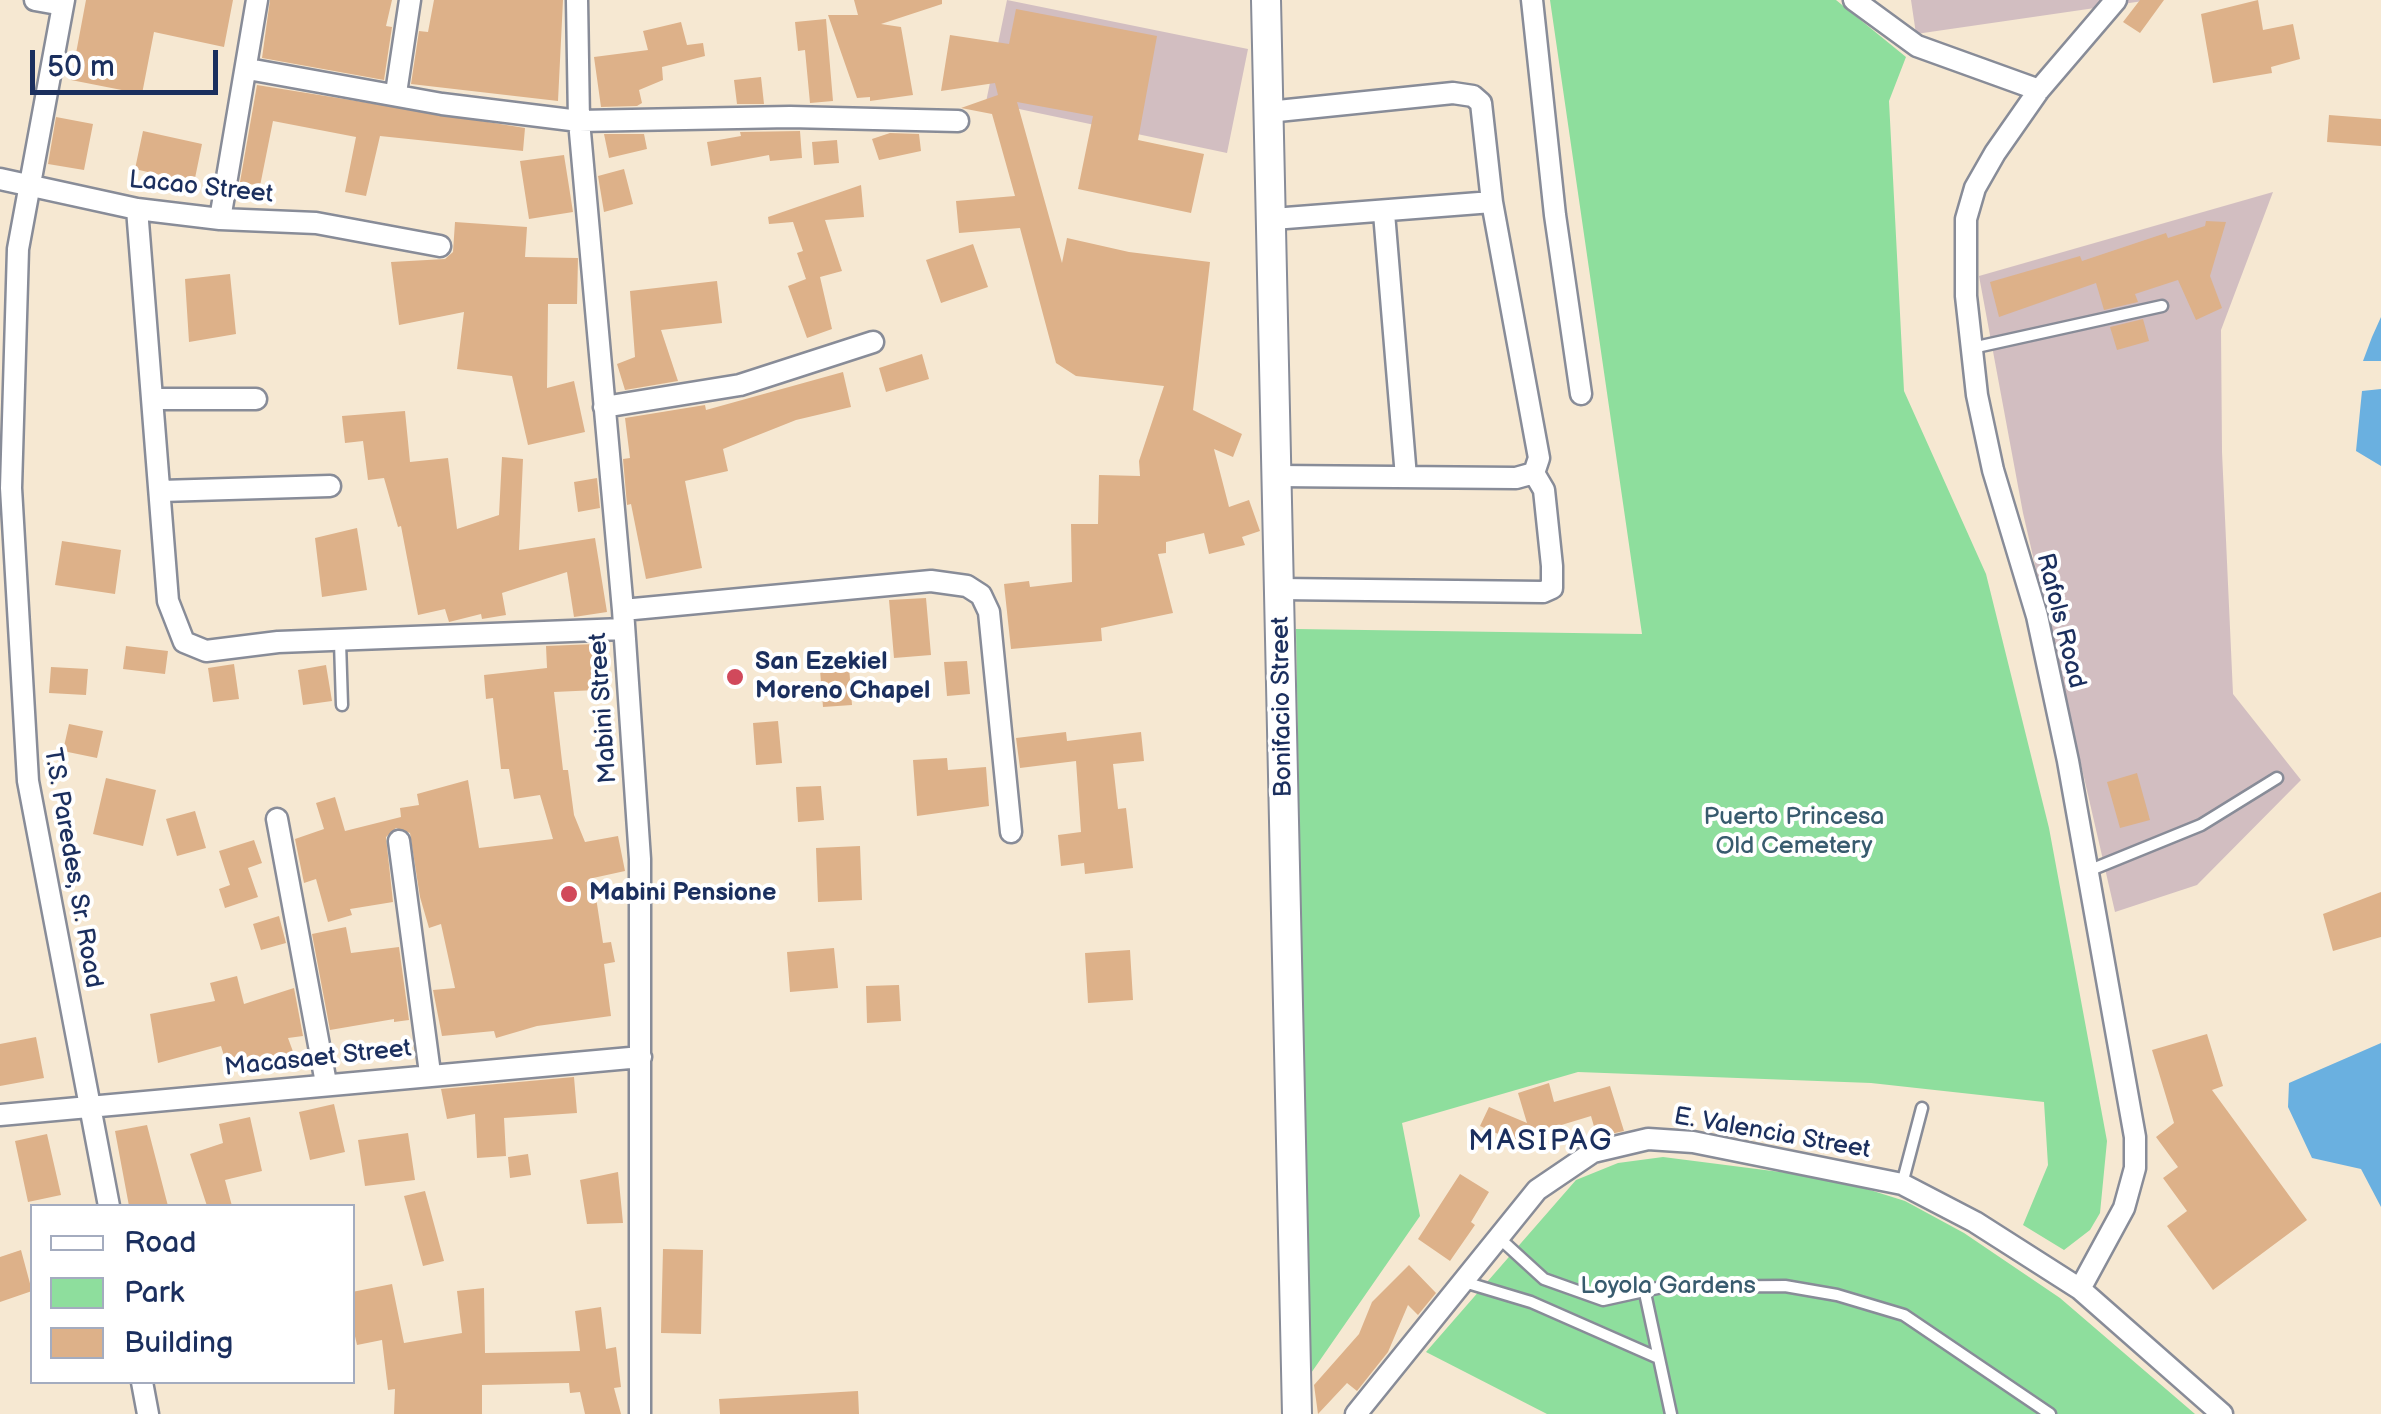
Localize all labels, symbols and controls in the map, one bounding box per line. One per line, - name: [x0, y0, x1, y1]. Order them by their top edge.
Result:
- scale bar: [35, 30, 222, 92]
- text: 50 m: [47, 49, 115, 85]
- street label: Lacao Street: [127, 166, 275, 210]
- street label: Rafols Road: [2029, 550, 2091, 692]
- street label: Bonifacio Street: [1266, 616, 1300, 798]
- street label: Mabini Street: [584, 632, 624, 784]
- place label: San Ezekiel Moreno Chapel: [755, 648, 930, 707]
- marker: San Ezekiel Moreno Chapel: [724, 666, 746, 688]
- street label: T.S. Paredes, Sr. Road: [36, 746, 108, 990]
- park label: Puerto Princesa Old Cemetery: [1704, 803, 1884, 862]
- place label: Mabini Pensione: [589, 879, 776, 909]
- marker: Mabini Pensione: [558, 883, 580, 905]
- street label: Macasaet Street: [223, 1034, 413, 1084]
- street label: E. Valencia Street: [1672, 1102, 1872, 1166]
- district label: MASIPAG: [1468, 1124, 1614, 1160]
- legend: [30, 1204, 355, 1384]
- text: Road: [124, 1225, 197, 1261]
- park label: Loyola Gardens: [1580, 1272, 1756, 1302]
- text: Park: [124, 1275, 184, 1311]
- text: Building: [124, 1325, 233, 1361]

